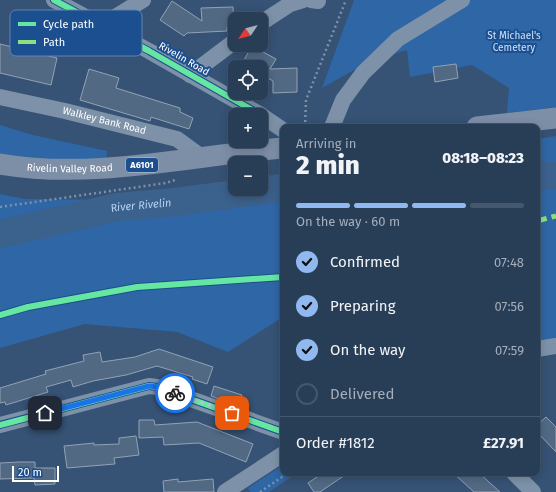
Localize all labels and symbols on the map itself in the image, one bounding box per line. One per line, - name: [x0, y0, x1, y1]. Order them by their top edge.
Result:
- legend: [10, 10, 142, 56]
- north arrow: [228, 12, 268, 52]
- text: Cycle path: [43, 18, 94, 31]
- park label: St Michael's Cemetery: [487, 30, 541, 54]
- text: Path: [43, 36, 65, 49]
- street label: Rivelin Road: [157, 40, 211, 78]
- street label: Walkley Bank Road: [61, 105, 147, 137]
- road number: A6101: [126, 158, 158, 172]
- street label: Rivelin Valley Road: [26, 162, 113, 175]
- water label: River Rivelin: [109, 196, 172, 215]
- courier: [155, 373, 195, 413]
- pin: [28, 396, 62, 430]
- pin: [215, 396, 249, 430]
- scale bar: [12, 464, 59, 483]

